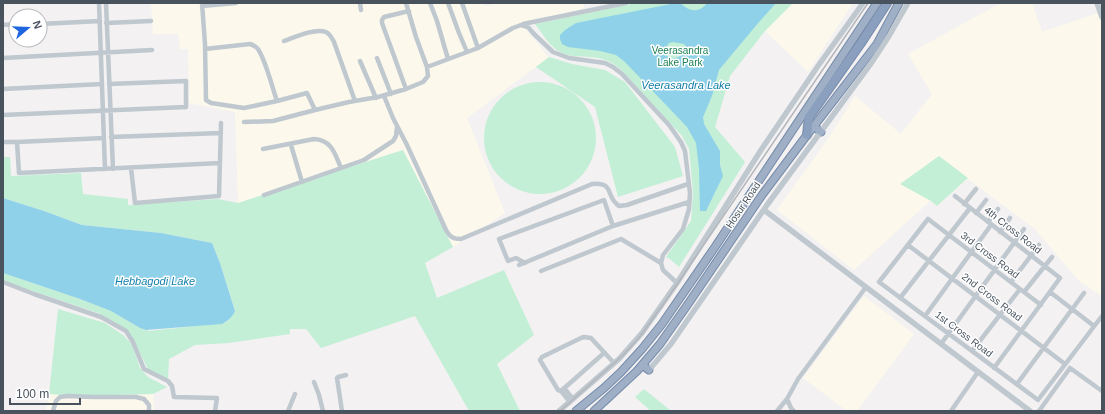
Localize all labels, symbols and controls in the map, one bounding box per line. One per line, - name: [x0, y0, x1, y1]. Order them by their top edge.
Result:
- north arrow: [8, 8, 48, 48]
- text: N: [30, 19, 44, 31]
- park label: Veerasandra Lake Park: [652, 45, 709, 68]
- water label: Veerasandra Lake: [641, 79, 731, 91]
- street label: Hosur Road: [724, 180, 762, 230]
- street label: 4th Cross Road: [982, 204, 1044, 256]
- street label: 3rd Cross Road: [959, 230, 1021, 280]
- street label: 2nd Cross Road: [960, 271, 1024, 323]
- water label: Hebbagodi Lake: [115, 275, 195, 287]
- street label: 1st Cross Road: [933, 309, 995, 359]
- scale bar: [10, 380, 80, 406]
- text: 100 m: [16, 387, 49, 401]

